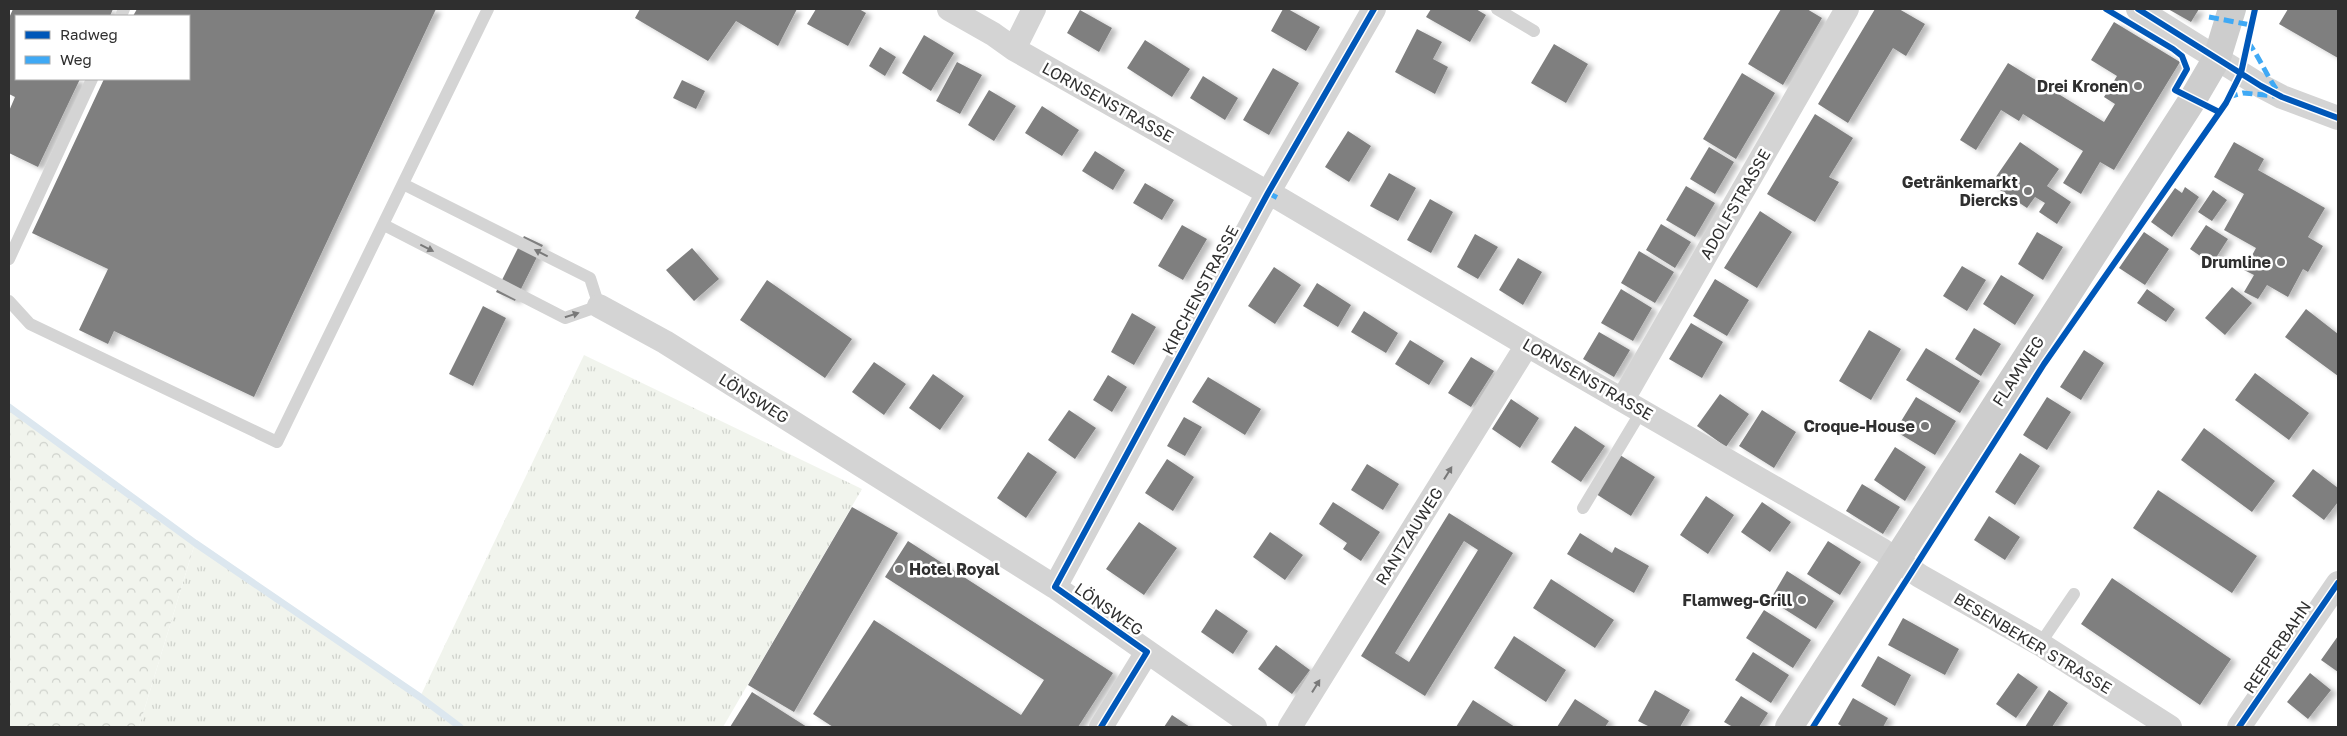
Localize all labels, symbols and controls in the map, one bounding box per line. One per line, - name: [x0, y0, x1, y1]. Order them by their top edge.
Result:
- legend: [15, 15, 190, 80]
- text: Radweg: [60, 25, 118, 43]
- text: Weg: [60, 50, 92, 68]
- street label: LORNSENSTRASSE: [1039, 58, 1177, 146]
- place label: Drei Kronen: [2037, 76, 2128, 96]
- marker: Drei Kronen: [2132, 80, 2144, 92]
- street label: ADOLFSTRASSE: [1695, 145, 1775, 263]
- place label: Getränkemarkt Diercks: [1902, 172, 2018, 210]
- marker: Getränkemarkt Diercks: [2022, 185, 2034, 197]
- street label: KIRCHENSTRASSE: [1157, 222, 1243, 358]
- one-way arrow: [420, 244, 434, 252]
- one-way arrow: [534, 249, 548, 257]
- place label: Drumline: [2201, 252, 2271, 272]
- marker: Drumline: [2275, 256, 2287, 268]
- one-way arrow: [565, 311, 580, 319]
- street label: FLAMWEG: [1988, 332, 2048, 410]
- street label: LORNSENSTRASSE: [1519, 334, 1657, 424]
- street label: LÖNSWEG: [715, 369, 793, 427]
- place label: Croque-House: [1803, 416, 1915, 436]
- marker: Croque-House: [1919, 420, 1931, 432]
- one-way arrow: [1443, 467, 1452, 480]
- street label: RANTZAUWEG: [1371, 483, 1447, 589]
- place label: Hotel Royal: [909, 559, 1000, 579]
- marker: Hotel Royal: [893, 563, 905, 575]
- street label: LÖNSWEG: [1071, 578, 1147, 640]
- street label: BESENBEKER STRASSE: [1950, 588, 2116, 698]
- place label: Flamweg-Grill: [1682, 590, 1793, 610]
- marker: Flamweg-Grill: [1796, 594, 1808, 606]
- street label: REEPERBAHN: [2239, 597, 2315, 697]
- one-way arrow: [1311, 679, 1321, 692]

